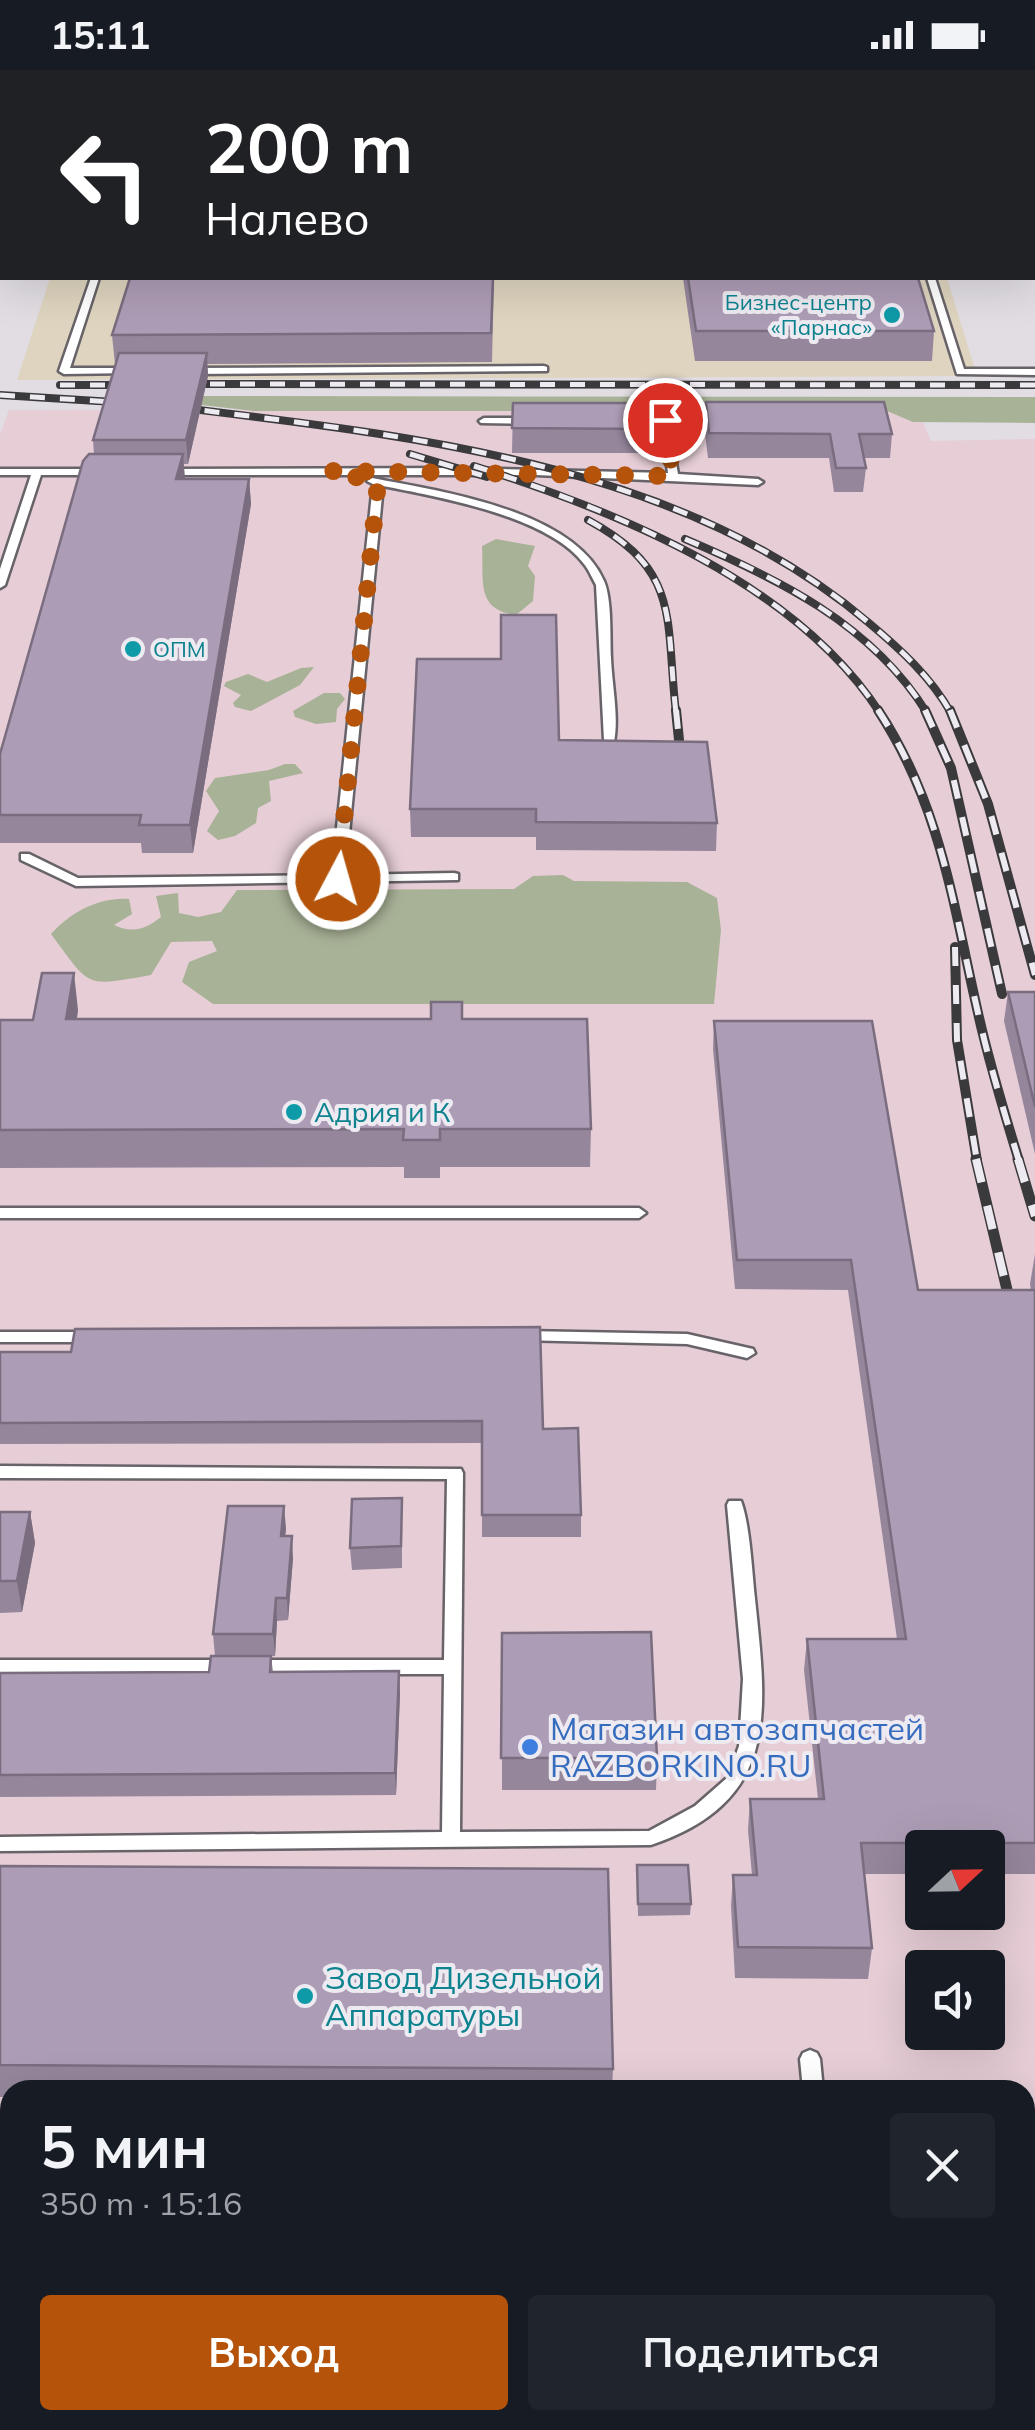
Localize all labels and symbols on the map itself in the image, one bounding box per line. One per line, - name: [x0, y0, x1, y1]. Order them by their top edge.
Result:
- place label: Бизнес-центр «Парнас»: [725, 288, 872, 341]
- marker: Бизнес-центр «Парнас»: [881, 304, 903, 326]
- pin: [623, 378, 708, 463]
- place label: ОПМ: [153, 635, 206, 663]
- marker: ОПМ: [122, 638, 144, 660]
- position arrow: [286, 827, 390, 931]
- place label: Адрия и К: [314, 1094, 451, 1129]
- marker: Адрия и К: [283, 1101, 305, 1123]
- place label: Магазин автозапчастей RAZBORKINO.RU: [550, 1708, 924, 1785]
- marker: Магазин автозапчастей RAZBORKINO.RU: [519, 1736, 541, 1758]
- north arrow: [905, 1830, 1005, 1930]
- place label: Завод Дизельной Аппаратуры: [325, 1957, 601, 2034]
- marker: Завод Дизельной Аппаратуры: [294, 1985, 316, 2007]

